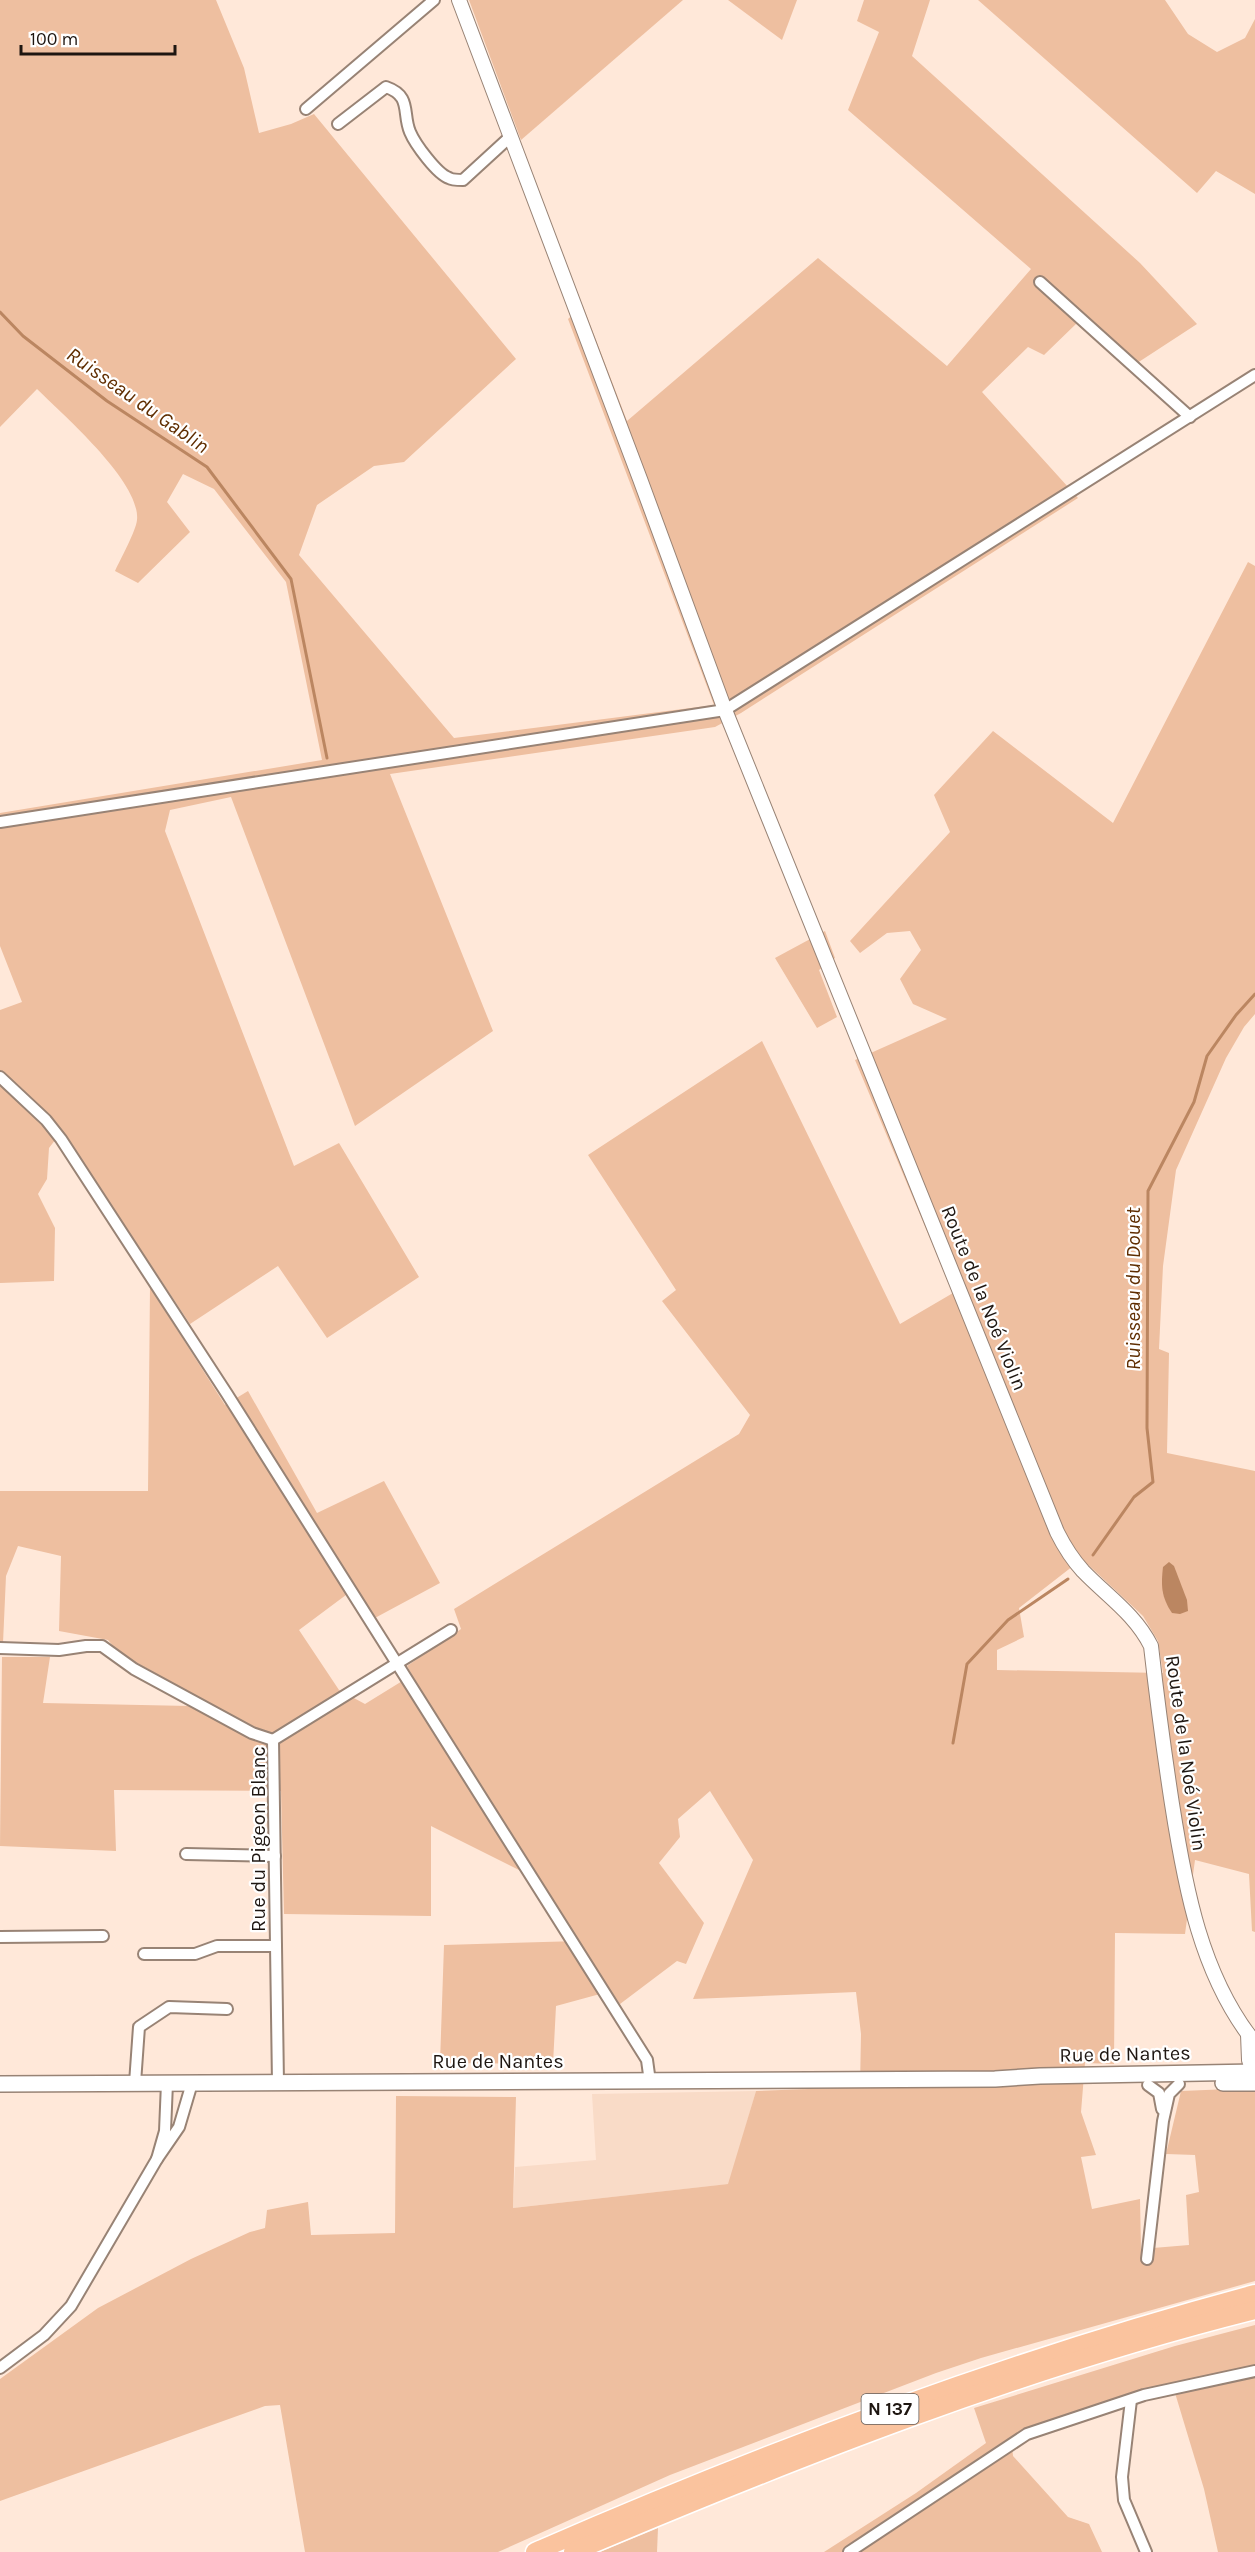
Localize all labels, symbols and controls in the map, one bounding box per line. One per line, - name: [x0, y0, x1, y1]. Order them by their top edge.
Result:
- scale bar: [21, 18, 176, 56]
- text: 100 m: [30, 28, 78, 50]
- water label: Ruisseau du Gablin: [62, 342, 214, 458]
- street label: Route de la Noé Violin: [936, 1202, 1032, 1394]
- water label: Ruisseau du Douet: [1121, 1207, 1145, 1371]
- street label: Route de la Noé Violin: [1161, 1654, 1211, 1852]
- street label: Rue du Pigeon Blanc: [247, 1746, 270, 1932]
- street label: Rue de Nantes: [1059, 2041, 1191, 2067]
- street label: Rue de Nantes: [432, 2050, 564, 2073]
- road number: N 137: [862, 2394, 918, 2424]

